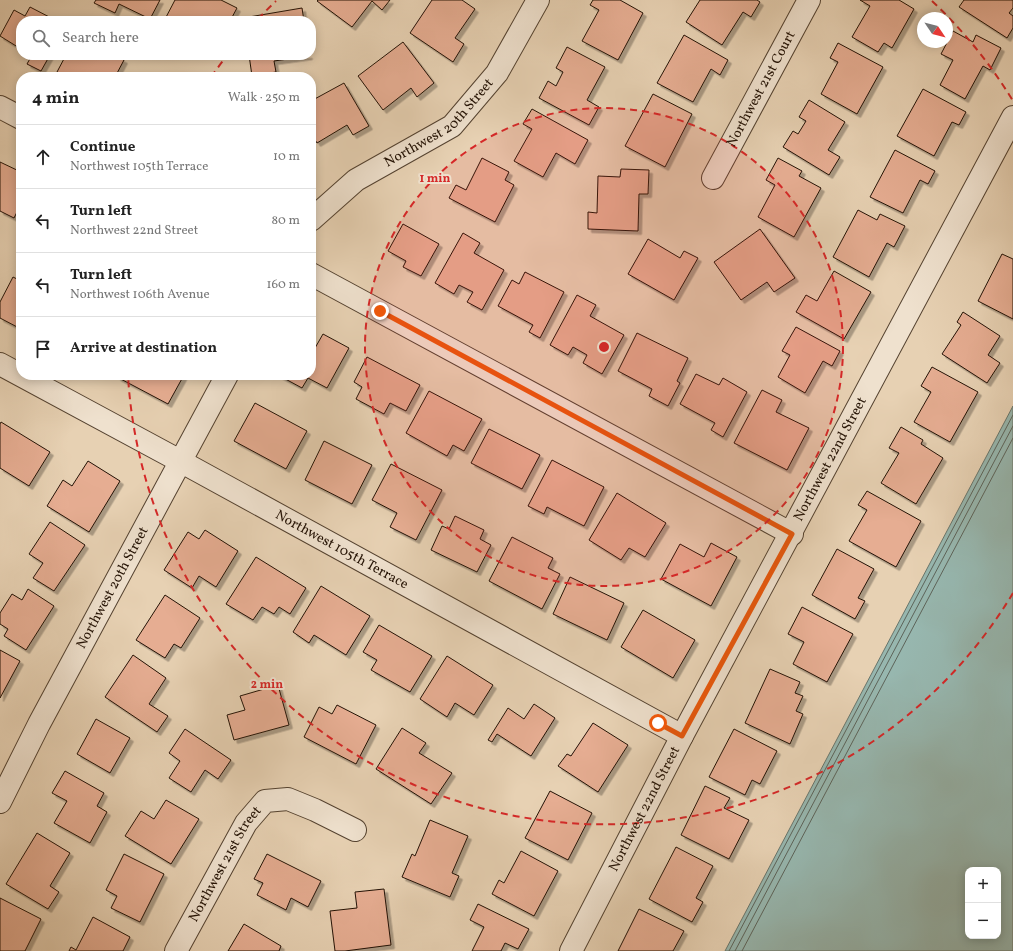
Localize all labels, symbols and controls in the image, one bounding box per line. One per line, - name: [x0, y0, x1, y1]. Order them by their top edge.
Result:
- north arrow: [917, 12, 953, 48]
- search box: [16, 16, 316, 60]
- icon: search: [30, 27, 52, 49]
- text: Search here: [62, 28, 139, 49]
- street label: Northwest 21st Court: [722, 28, 800, 151]
- street label: Northwest 20th Street: [381, 74, 498, 172]
- text: 4 min: [32, 87, 79, 110]
- text: Walk · 250 m: [228, 89, 300, 107]
- text: Continue: [70, 137, 135, 158]
- icon: ahead: [32, 146, 54, 168]
- text: 10 m: [273, 148, 300, 166]
- text: Northwest 105th Terrace: [70, 158, 208, 176]
- text: 1 min: [420, 171, 451, 187]
- text: Turn left: [70, 201, 132, 222]
- icon: left: [32, 210, 54, 232]
- text: 80 m: [271, 212, 300, 230]
- text: Northwest 22nd Street: [70, 222, 198, 240]
- text: Turn left: [70, 265, 132, 286]
- icon: left: [32, 274, 54, 296]
- text: 160 m: [266, 276, 300, 294]
- text: Northwest 106th Avenue: [70, 286, 210, 304]
- route end: [371, 302, 389, 320]
- icon: arrive: [32, 338, 54, 360]
- text: Arrive at destination: [70, 338, 217, 359]
- centre of rings: [597, 340, 611, 354]
- street label: Northwest 22nd Street: [789, 394, 871, 525]
- street label: Northwest 105th Terrace: [272, 505, 412, 594]
- street label: Northwest 20th Street: [72, 523, 153, 652]
- text: 2 min: [251, 677, 283, 693]
- route start: [649, 714, 667, 732]
- street label: Northwest 22nd Street: [604, 743, 685, 875]
- street label: Northwest 21st Street: [184, 802, 266, 925]
- map controls: [965, 867, 1001, 939]
- button: +: [965, 867, 1001, 903]
- button: −: [965, 903, 1001, 939]

